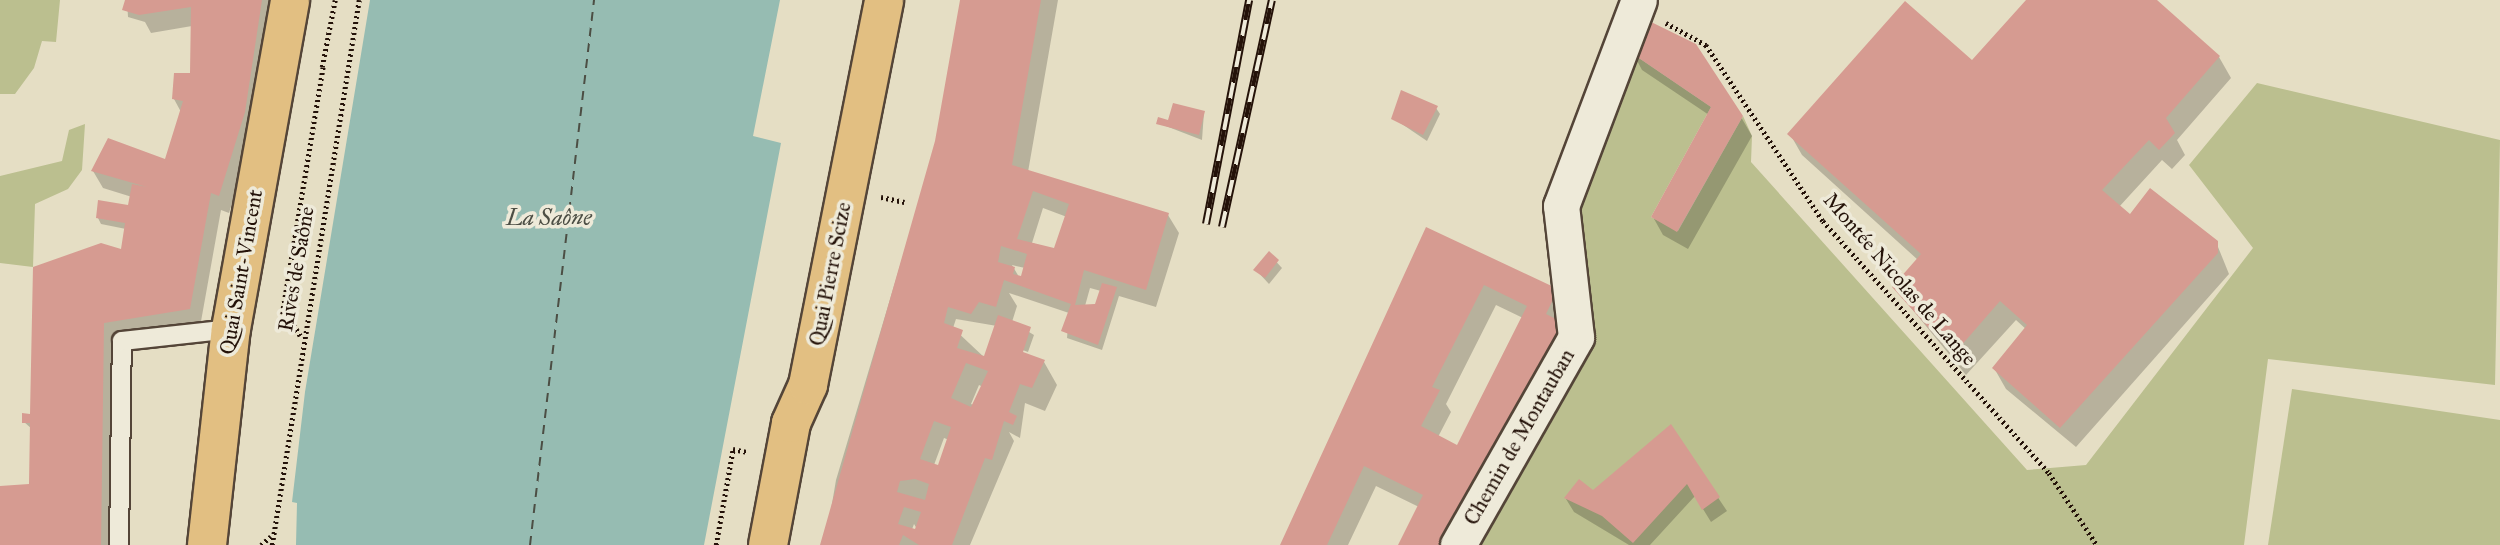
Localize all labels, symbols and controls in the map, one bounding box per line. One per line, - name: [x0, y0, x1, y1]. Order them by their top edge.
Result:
- street label: Quai Saint-Vincent: [214, 187, 268, 357]
- street label: Montée Nicolas de Lange: [1818, 187, 1982, 371]
- street label: Quai Pierre Scize: [804, 200, 856, 348]
- water label: La Saône: [506, 203, 592, 231]
- street label: Rives de Saône: [273, 204, 319, 334]
- street label: Chemin de Montauban: [1458, 344, 1580, 530]

